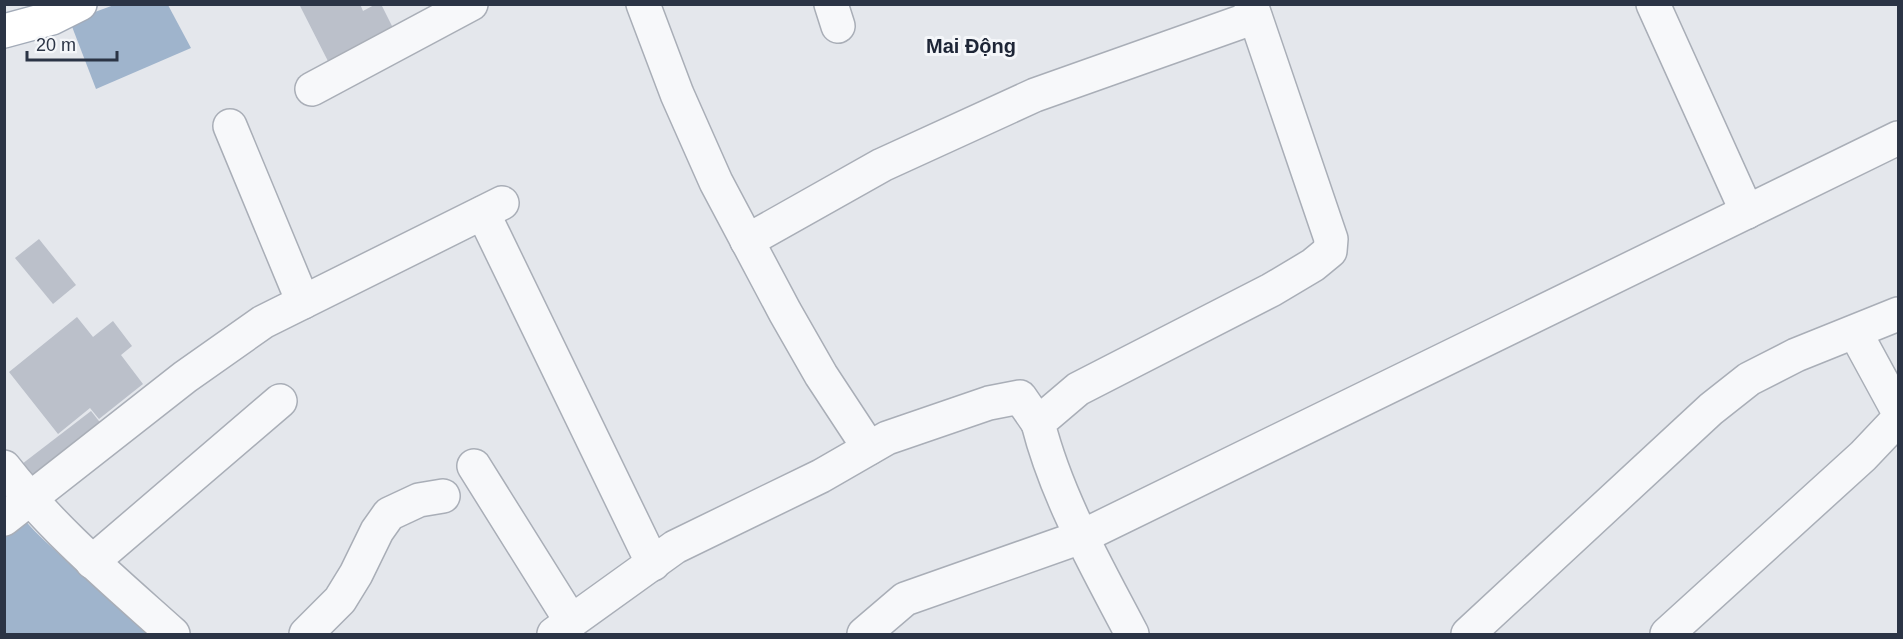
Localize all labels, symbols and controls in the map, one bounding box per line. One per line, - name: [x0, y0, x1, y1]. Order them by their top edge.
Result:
- scale bar: [27, 24, 117, 62]
- text: 20 m: [36, 35, 76, 55]
- district label: Mai Động: [926, 35, 1016, 57]

